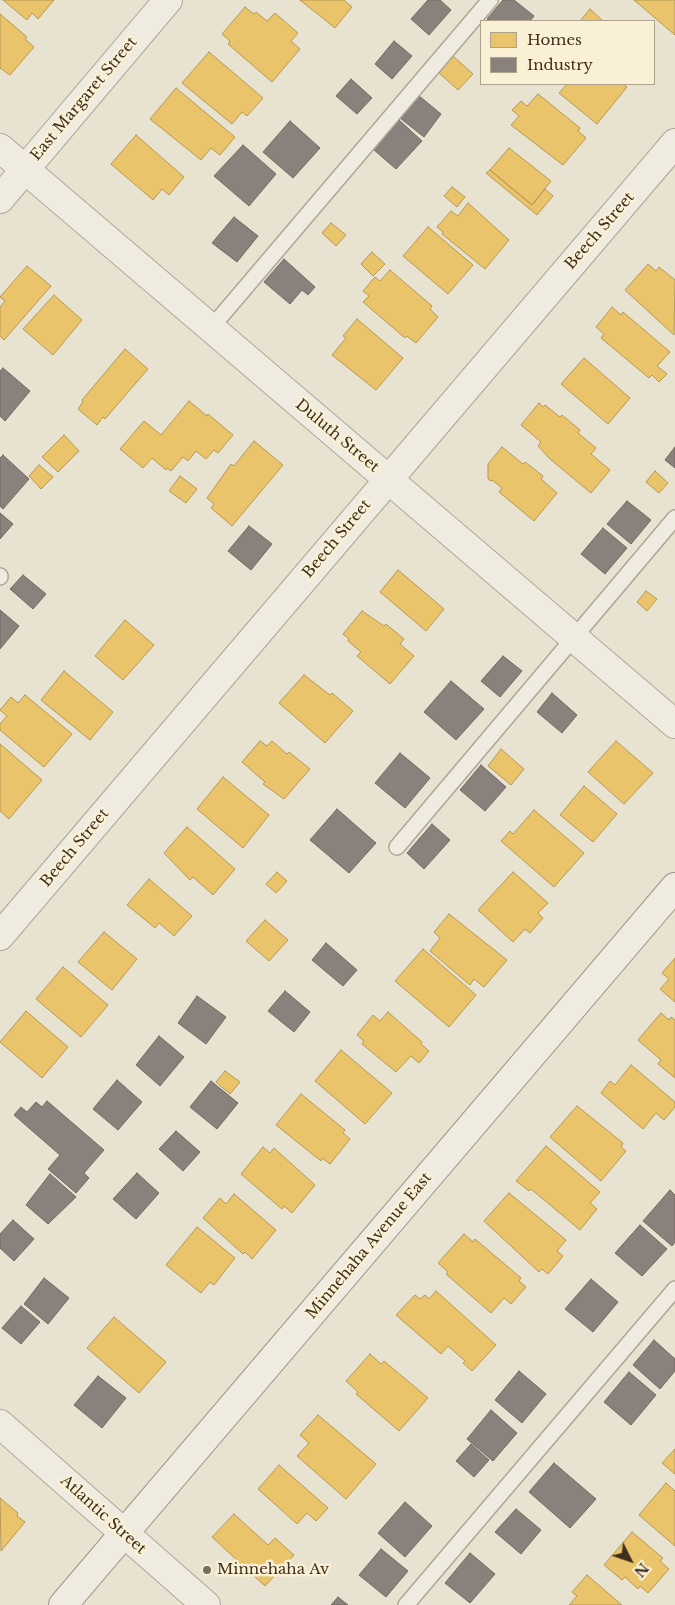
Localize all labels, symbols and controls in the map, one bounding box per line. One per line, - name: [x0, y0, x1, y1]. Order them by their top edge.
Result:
- legend: [480, 20, 655, 85]
- text: Homes: [527, 30, 582, 49]
- street label: East Margaret Street: [27, 34, 141, 164]
- text: Industry: [527, 55, 593, 74]
- street label: Beech Street: [562, 189, 638, 273]
- street label: Duluth Street: [292, 396, 382, 476]
- street label: Beech Street: [299, 496, 375, 582]
- street label: Beech Street: [37, 805, 113, 891]
- street label: Minnehaha Avenue East: [303, 1169, 435, 1323]
- street label: Atlantic Street: [57, 1472, 149, 1558]
- north arrow: [605, 1535, 655, 1585]
- text: N: [630, 1559, 652, 1581]
- place label: Minnehaha Av: [217, 1561, 329, 1579]
- marker: Minnehaha Av: [201, 1564, 213, 1576]

